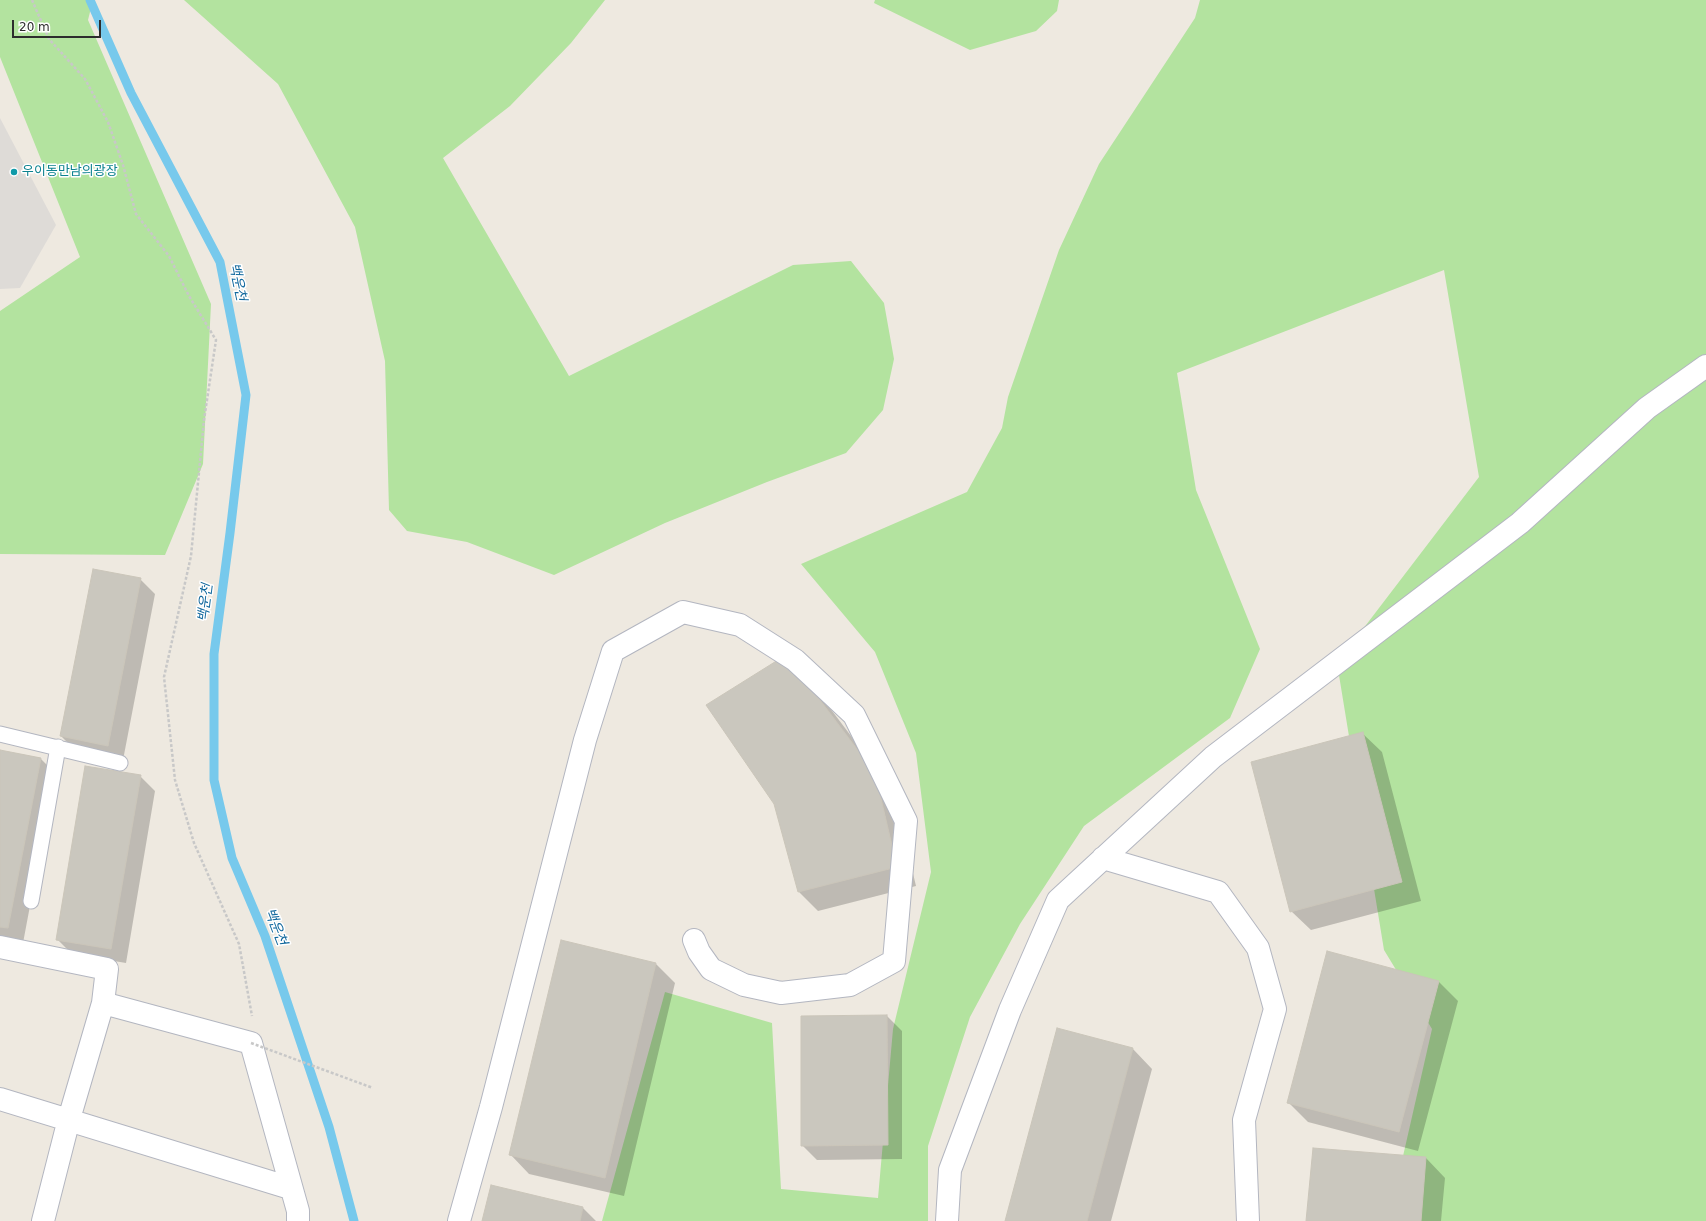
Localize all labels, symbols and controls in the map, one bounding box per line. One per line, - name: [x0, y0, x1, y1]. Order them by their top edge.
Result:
- scale bar: [14, 12, 103, 38]
- text: 20 m: [19, 20, 50, 34]
- place label: 우이동만남의광장: [22, 164, 118, 180]
- marker: 우이동만남의광장: [9, 167, 19, 177]
- water label: 백운천: [225, 261, 249, 303]
- water label: 백운천: [195, 583, 217, 623]
- water label: 백운천: [260, 906, 290, 948]

